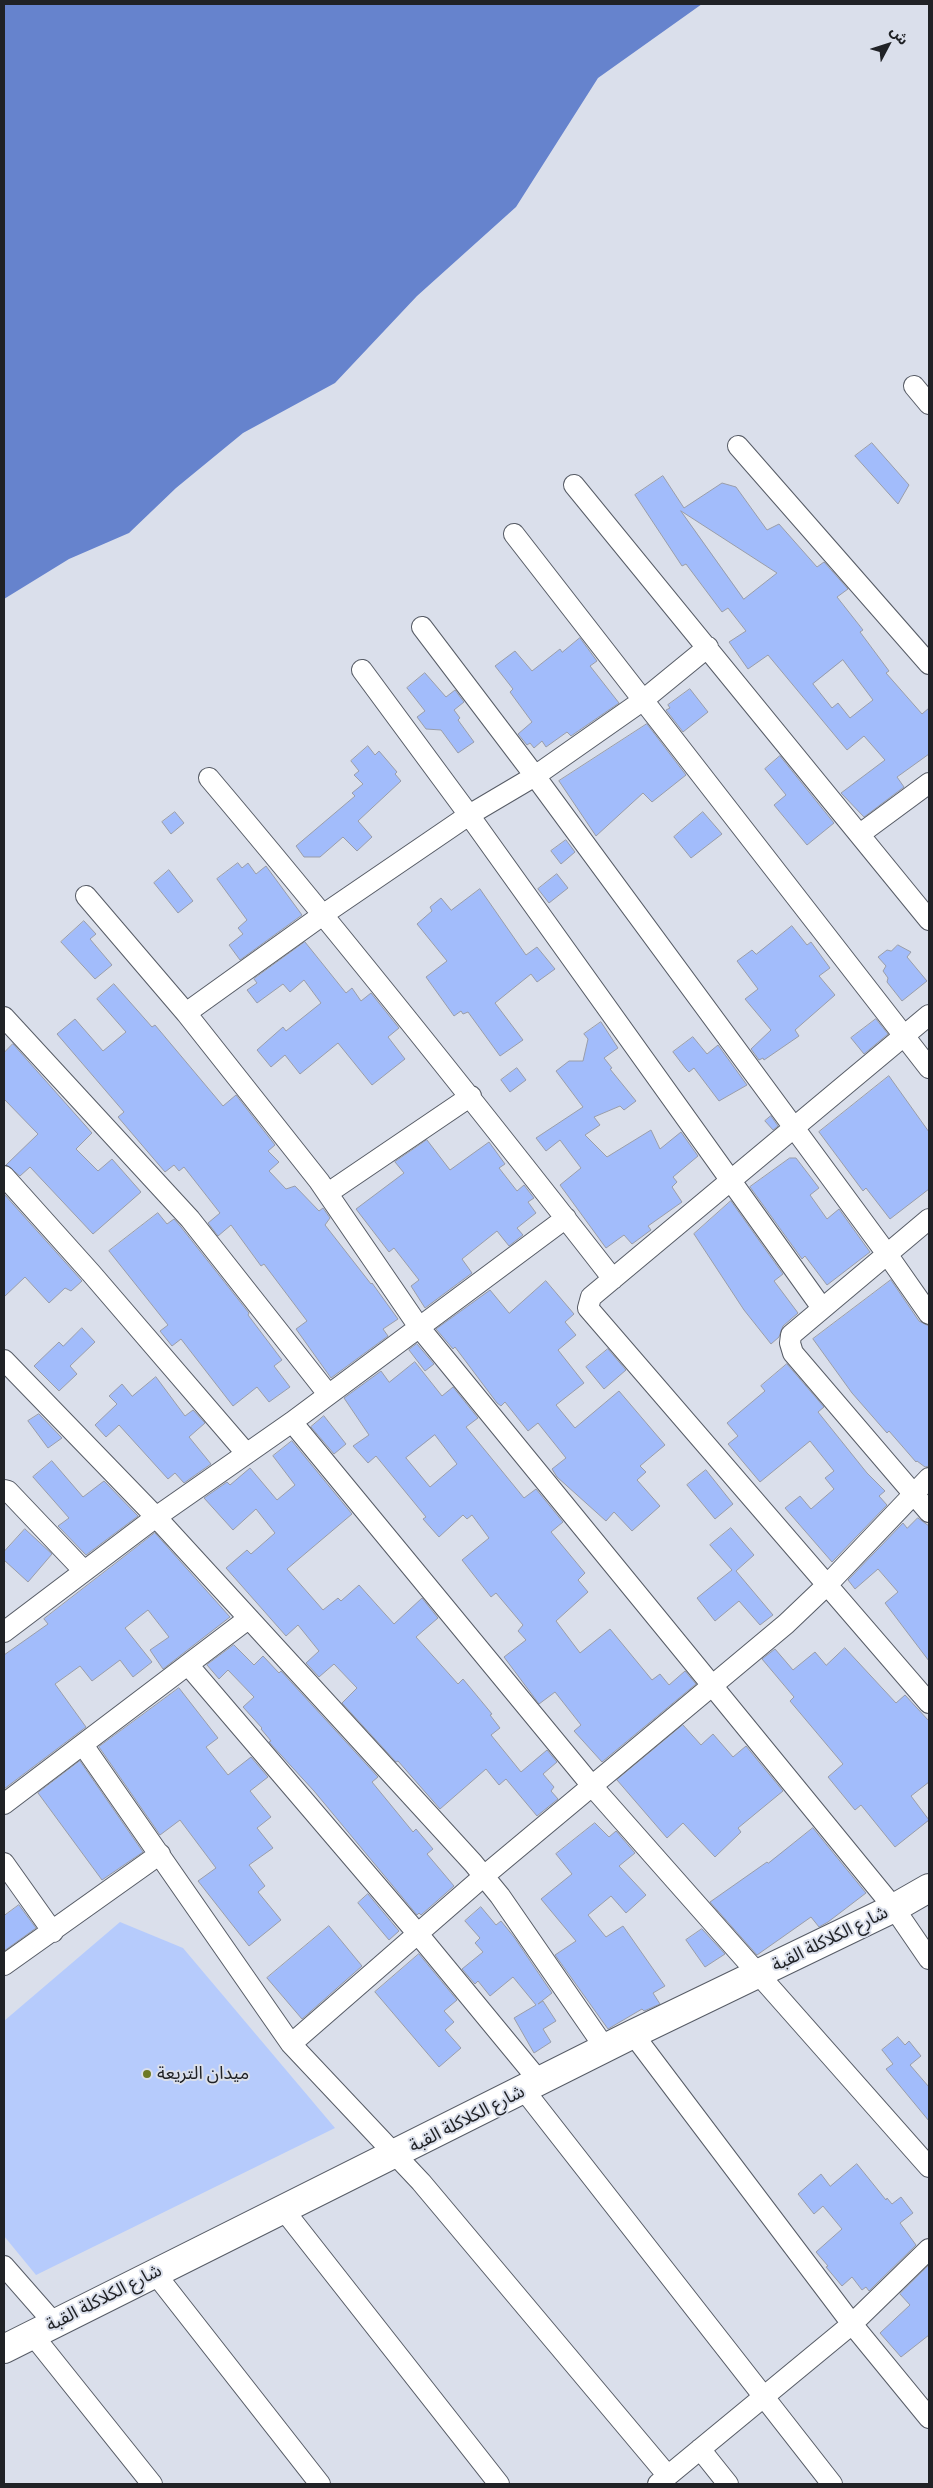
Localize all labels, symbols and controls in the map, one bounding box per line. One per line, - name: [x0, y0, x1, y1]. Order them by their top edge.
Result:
- north arrow: [863, 20, 913, 70]
- text: ش: [886, 22, 913, 48]
- street label: شارع الكلاكلة القبة: [768, 1902, 892, 1976]
- place label: ميدان التريعة: [157, 2063, 249, 2085]
- marker: ميدان التريعة: [141, 2068, 153, 2080]
- street label: شارع الكلاكلة القبة: [406, 2081, 528, 2157]
- street label: شارع الكلاكلة القبة: [43, 2260, 165, 2336]

